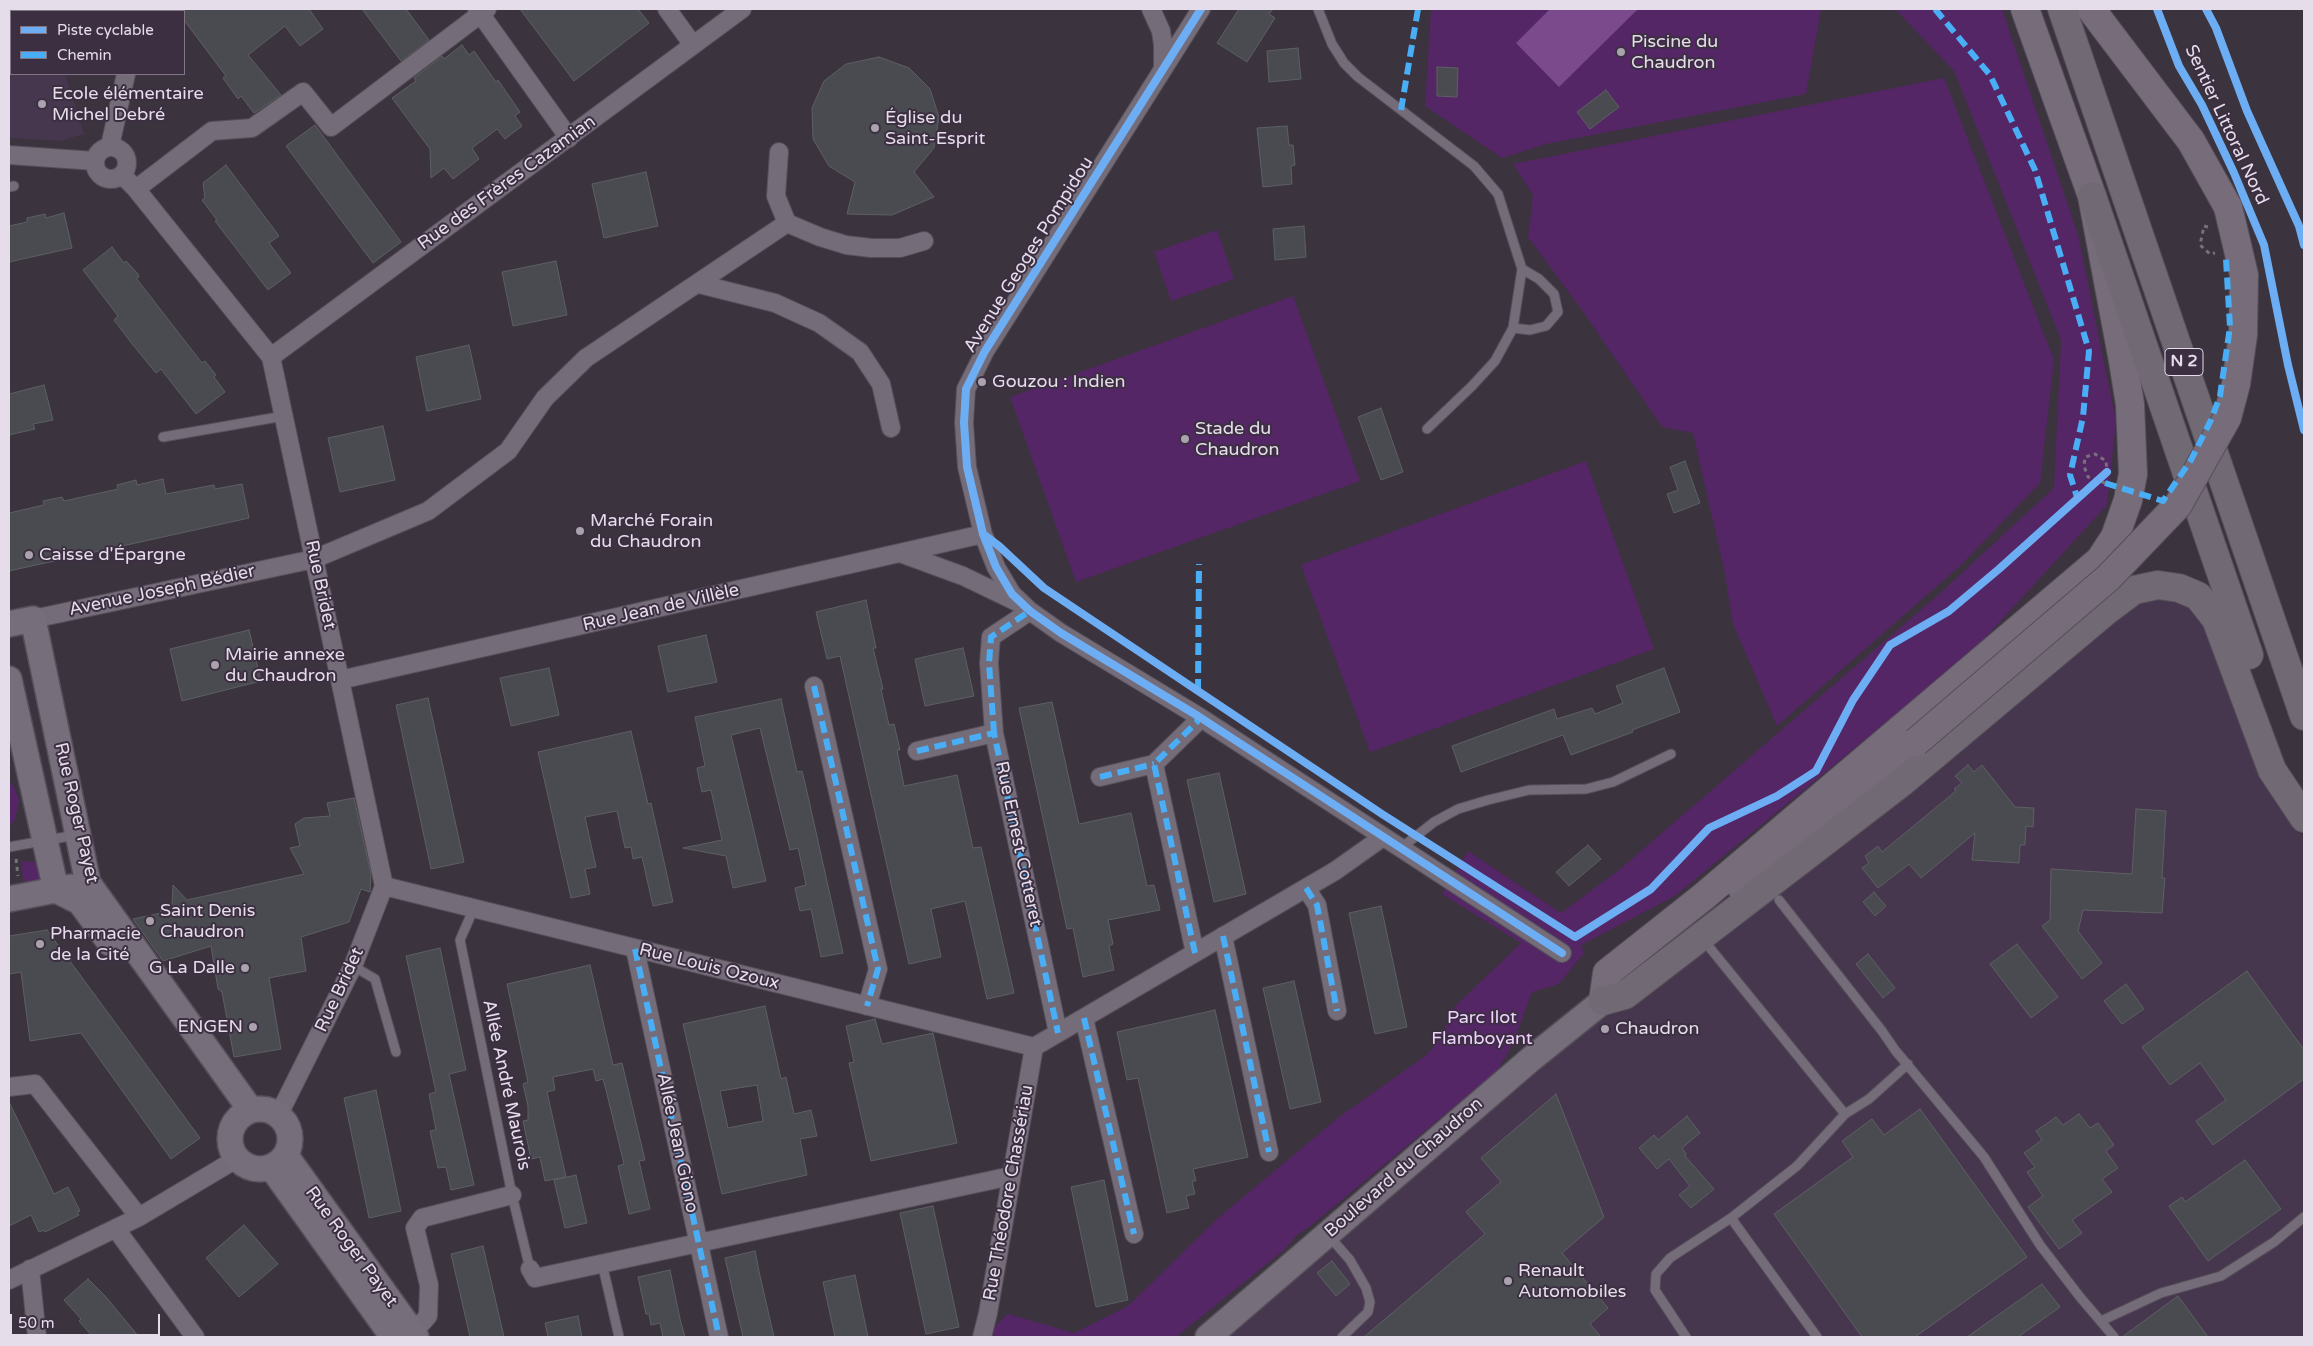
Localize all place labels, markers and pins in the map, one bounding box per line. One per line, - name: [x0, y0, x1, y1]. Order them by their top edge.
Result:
- place label: Piscine du Chaudron: [1631, 31, 1718, 74]
- marker: Piscine du Chaudron: [1615, 46, 1627, 58]
- place label: Ecole élémentaire Michel Debré: [52, 83, 204, 126]
- marker: Ecole élémentaire Michel Debré: [36, 98, 48, 110]
- place label: Église du Saint-Esprit: [885, 107, 985, 150]
- marker: Église du Saint-Esprit: [869, 122, 881, 134]
- place label: Gouzou : Indien: [992, 371, 1125, 393]
- marker: Gouzou : Indien: [976, 376, 988, 388]
- place label: Stade du Chaudron: [1195, 418, 1279, 460]
- marker: Stade du Chaudron: [1179, 433, 1191, 445]
- place label: Marché Forain du Chaudron: [590, 510, 713, 552]
- marker: Marché Forain du Chaudron: [574, 525, 586, 537]
- place label: Caisse d'Épargne: [39, 544, 186, 566]
- marker: Caisse d'Épargne: [23, 549, 35, 561]
- place label: Mairie annexe du Chaudron: [225, 644, 345, 686]
- marker: Mairie annexe du Chaudron: [209, 659, 221, 671]
- place label: Saint Denis Chaudron: [160, 900, 255, 942]
- marker: Saint Denis Chaudron: [144, 915, 156, 927]
- place label: Pharmacie de la Cité: [50, 923, 141, 966]
- marker: Pharmacie de la Cité: [34, 938, 46, 950]
- place label: G La Dalle: [149, 957, 235, 979]
- marker: G La Dalle: [239, 962, 251, 974]
- place label: ENGEN: [177, 1016, 243, 1038]
- place label: Chaudron: [1615, 1018, 1699, 1040]
- marker: ENGEN: [247, 1021, 259, 1033]
- marker: Chaudron: [1599, 1023, 1611, 1035]
- place label: Renault Automobiles: [1518, 1260, 1626, 1302]
- marker: Renault Automobiles: [1502, 1275, 1514, 1287]

